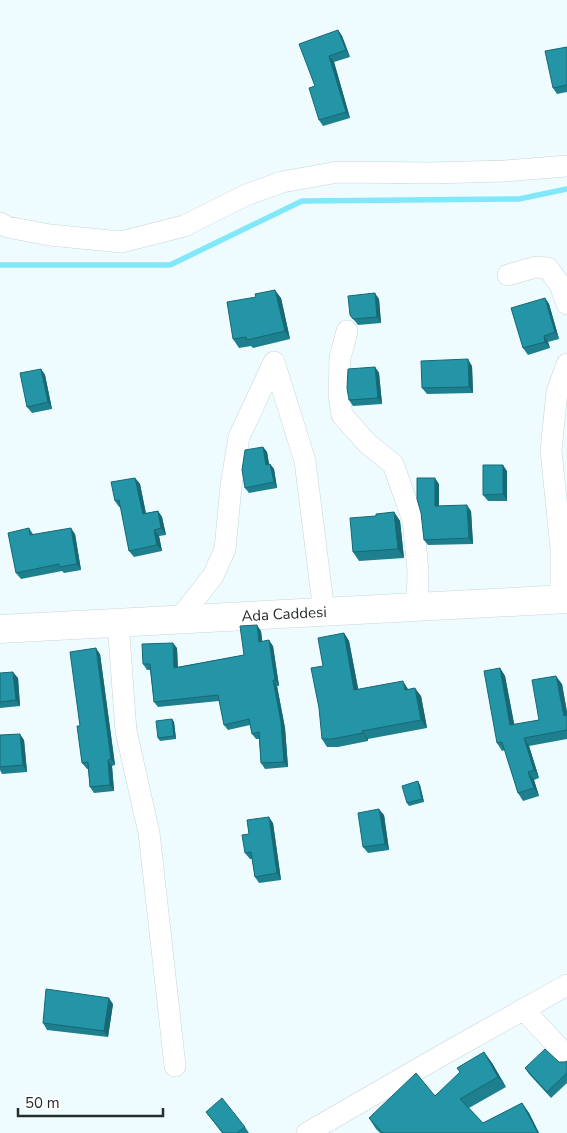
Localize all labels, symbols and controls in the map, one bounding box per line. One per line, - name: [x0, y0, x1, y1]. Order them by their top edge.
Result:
- street label: Ada Caddesi: [241, 602, 327, 626]
- scale bar: [18, 1086, 162, 1118]
- text: 50 m: [25, 1093, 60, 1113]

